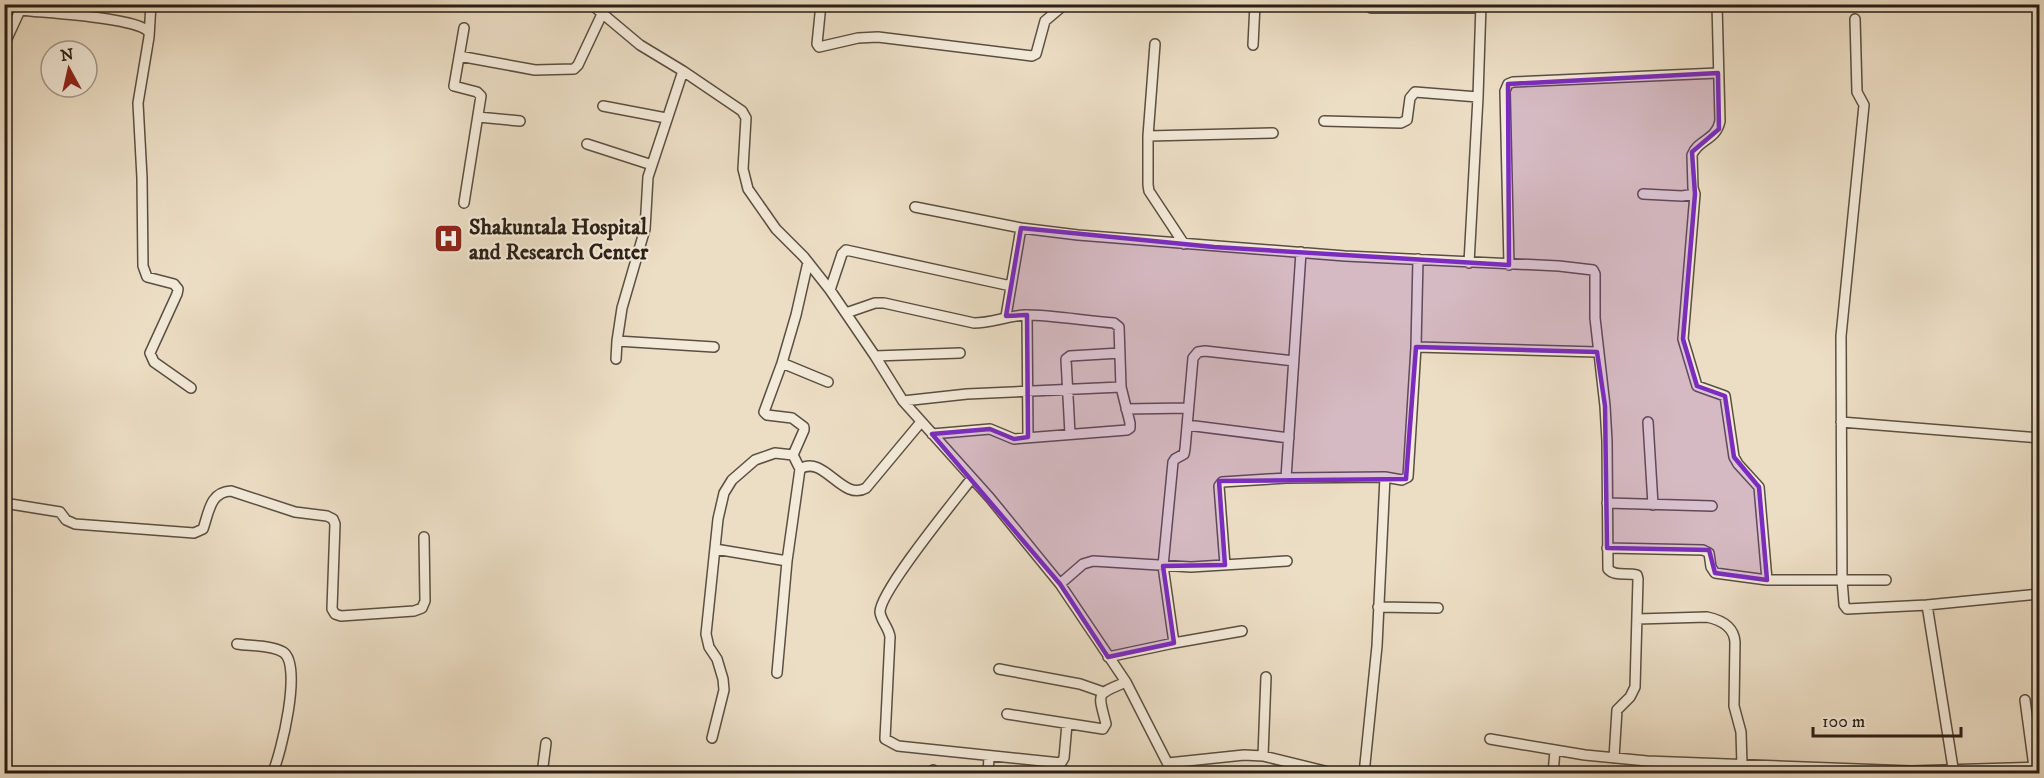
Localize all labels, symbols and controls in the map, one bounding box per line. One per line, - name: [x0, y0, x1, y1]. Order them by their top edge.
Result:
- north arrow: [39, 39, 99, 99]
- text: N: [59, 44, 75, 66]
- place label: Shakuntala Hospital and Research Center: [469, 214, 649, 266]
- hospital icon: Shakuntala Hospital and Research Center: [432, 223, 464, 255]
- scale bar: [1813, 700, 1962, 738]
- text: 100 m: [1822, 711, 1865, 733]

